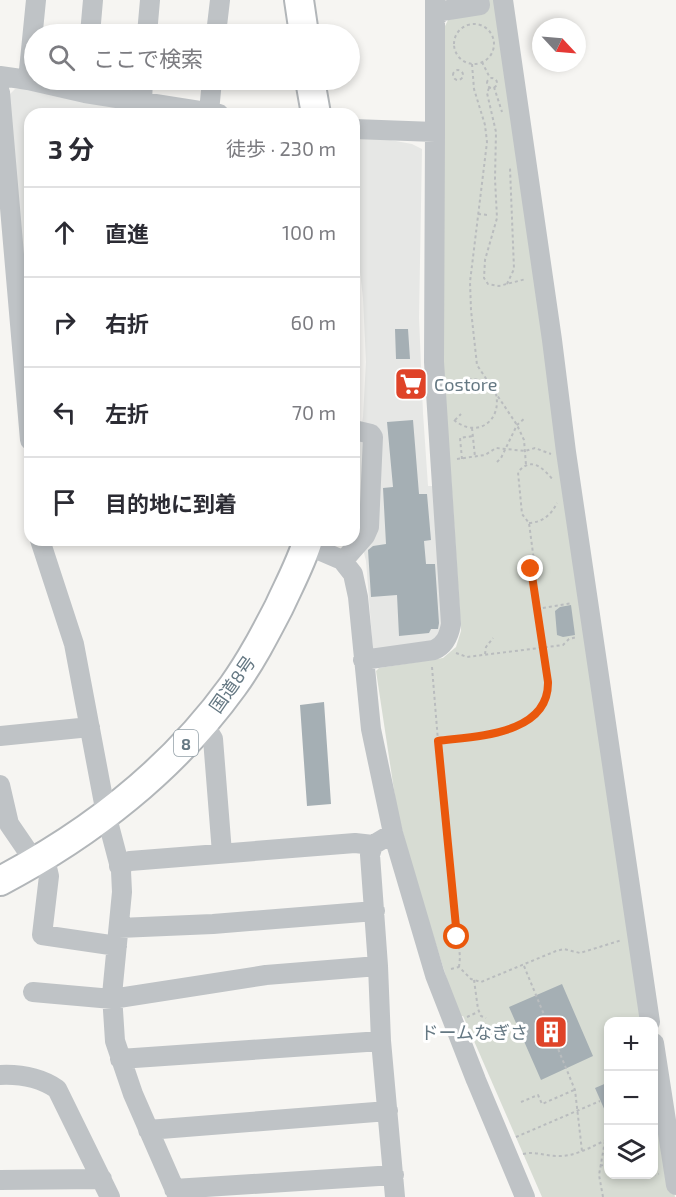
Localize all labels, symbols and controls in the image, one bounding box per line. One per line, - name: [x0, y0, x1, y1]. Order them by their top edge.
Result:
- north arrow: [532, 18, 586, 72]
- search box: [24, 24, 360, 90]
- icon: search: [45, 41, 78, 74]
- text: ここで検索: [93, 45, 203, 71]
- text: 3 分: [48, 133, 94, 164]
- text: 徒歩 · 230 m: [226, 136, 336, 160]
- icon: ahead: [48, 216, 81, 249]
- text: 直進: [105, 220, 149, 246]
- text: 100 m: [282, 220, 336, 244]
- icon: right: [48, 306, 81, 339]
- text: 右折: [105, 310, 149, 336]
- text: 60 m: [291, 310, 336, 334]
- supermarket icon: Costore: [393, 366, 429, 402]
- place label: Costore: [434, 373, 497, 395]
- icon: left: [48, 396, 81, 429]
- text: 左折: [105, 400, 149, 426]
- text: 70 m: [292, 400, 336, 424]
- icon: arrive: [48, 486, 81, 519]
- text: 目的地に到着: [105, 490, 237, 516]
- route end: [517, 555, 543, 581]
- street label: 国道8号: [204, 651, 260, 717]
- road number: 8: [174, 730, 198, 756]
- route start: [443, 923, 469, 949]
- building icon: ドームなぎさ: [533, 1014, 569, 1050]
- map controls: [604, 1017, 658, 1179]
- button: +: [604, 1017, 658, 1071]
- place label: ドームなぎさ: [421, 1021, 528, 1043]
- button: −: [604, 1071, 658, 1125]
- button: layers: [604, 1125, 658, 1179]

